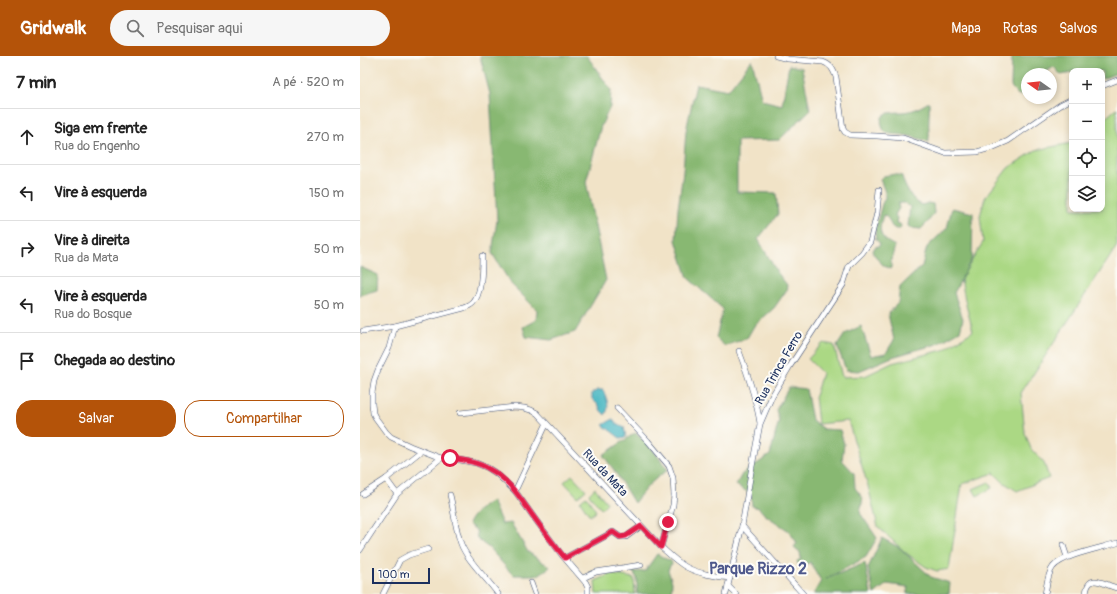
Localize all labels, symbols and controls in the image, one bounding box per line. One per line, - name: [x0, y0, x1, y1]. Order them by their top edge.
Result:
- search box: [110, 10, 390, 46]
- text: Gridwalk: [20, 16, 86, 40]
- icon: search: [124, 17, 146, 39]
- text: Pesquisar aqui: [156, 19, 242, 38]
- text: Mapa: [951, 20, 981, 37]
- text: Rotas: [1003, 20, 1037, 37]
- text: Salvos: [1059, 20, 1097, 37]
- north arrow: [1021, 68, 1057, 104]
- map controls: [1069, 68, 1105, 212]
- button: +: [1069, 68, 1105, 104]
- text: 7 min: [16, 72, 56, 93]
- text: A pé · 520 m: [272, 74, 344, 90]
- button: −: [1069, 104, 1105, 140]
- text: Siga em frente: [54, 119, 147, 138]
- icon: ahead: [16, 126, 38, 148]
- text: 270 m: [307, 129, 344, 145]
- text: Rua do Engenho: [54, 138, 140, 154]
- button: locate: [1069, 140, 1105, 176]
- button: layers: [1069, 176, 1105, 212]
- icon: left: [16, 182, 38, 204]
- text: Vire à esquerda: [54, 183, 147, 202]
- text: 150 m: [309, 185, 344, 201]
- text: Vire à direita: [54, 231, 130, 250]
- icon: right: [16, 238, 38, 260]
- text: 50 m: [314, 241, 344, 257]
- text: Rua da Mata: [54, 250, 118, 266]
- text: Vire à esquerda: [54, 287, 147, 306]
- icon: left: [16, 294, 38, 316]
- text: 50 m: [314, 297, 344, 313]
- text: Rua do Bosque: [54, 306, 132, 322]
- street label: Rua Trinca Ferro: [752, 328, 806, 407]
- icon: arrive: [16, 350, 38, 372]
- text: Chegada ao destino: [54, 351, 175, 370]
- button: Salvar: [16, 400, 176, 437]
- button: Compartilhar: [184, 400, 344, 437]
- street label: Rua da Mata: [579, 446, 631, 500]
- route start: [441, 449, 459, 467]
- route end: [659, 513, 677, 531]
- district label: Parque Rizzo 2: [709, 559, 807, 579]
- scale bar: [372, 566, 430, 585]
- text: 100 m: [378, 568, 409, 581]

